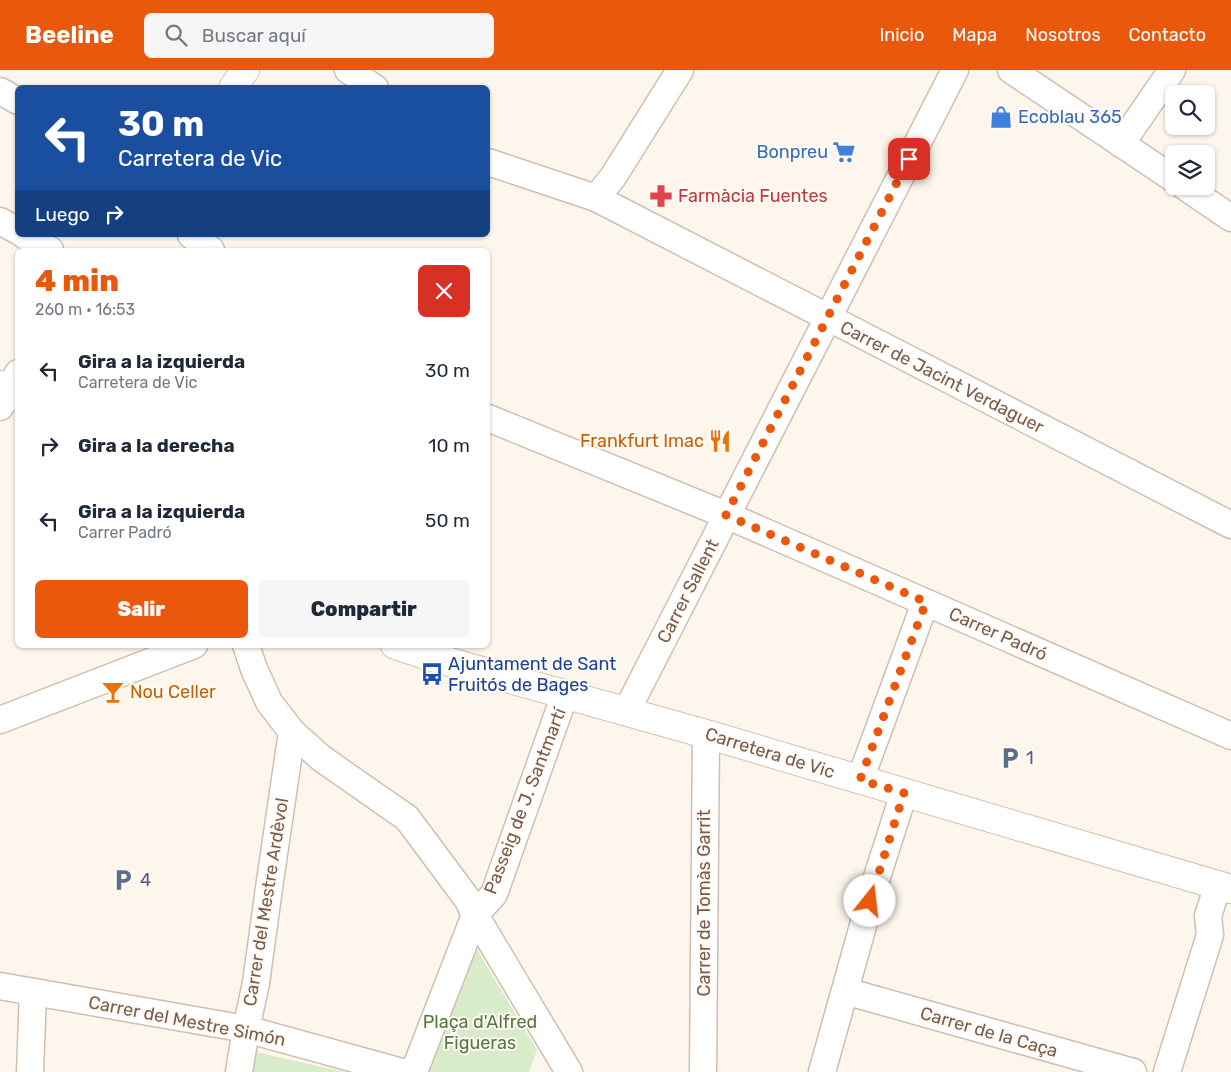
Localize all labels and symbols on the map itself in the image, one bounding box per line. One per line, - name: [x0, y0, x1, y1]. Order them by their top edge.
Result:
- shop icon: Ecoblau 365: [988, 104, 1014, 130]
- place label: Ecoblau 365: [1018, 106, 1122, 128]
- pin: [888, 138, 930, 180]
- supermarket icon: Bonpreu: [831, 139, 857, 165]
- place label: Bonpreu: [756, 141, 828, 163]
- pharmacy icon: Farmàcia Fuentes: [648, 183, 674, 209]
- place label: Farmàcia Fuentes: [678, 185, 828, 207]
- street label: Carrer de Jacint Verdaguer: [837, 316, 1048, 438]
- restaurant icon: Frankfurt Imac: [707, 428, 733, 454]
- place label: Frankfurt Imac: [580, 430, 704, 452]
- street label: Carrer Sallent: [652, 535, 724, 647]
- street label: Carrer Padró: [945, 603, 1051, 665]
- place label: Ajuntament de Sant Fruitós de Bages: [448, 653, 616, 696]
- bus stop icon: Ajuntament de Sant Fruitós de Bages: [419, 661, 445, 687]
- bar icon: Nou Celler: [100, 679, 126, 705]
- place label: Nou Celler: [130, 681, 216, 703]
- street label: Passeig de J. Santmartí: [479, 703, 571, 897]
- street label: Carretera de Vic: [703, 723, 838, 783]
- parking icon: 1: [997, 745, 1023, 771]
- place label: 1: [1026, 747, 1034, 769]
- street label: Carrer del Mestre Ardèvol: [239, 796, 293, 1008]
- street label: Carrer de Tomàs Garrit: [693, 810, 715, 996]
- parking icon: 4: [110, 867, 136, 893]
- place label: 4: [140, 869, 151, 891]
- position arrow: [843, 874, 895, 926]
- street label: Carrer del Mestre Simón: [87, 991, 287, 1051]
- street label: Carrer de la Caça: [918, 1002, 1060, 1062]
- park label: Plaça d'Alfred Figueras: [423, 1011, 537, 1054]

